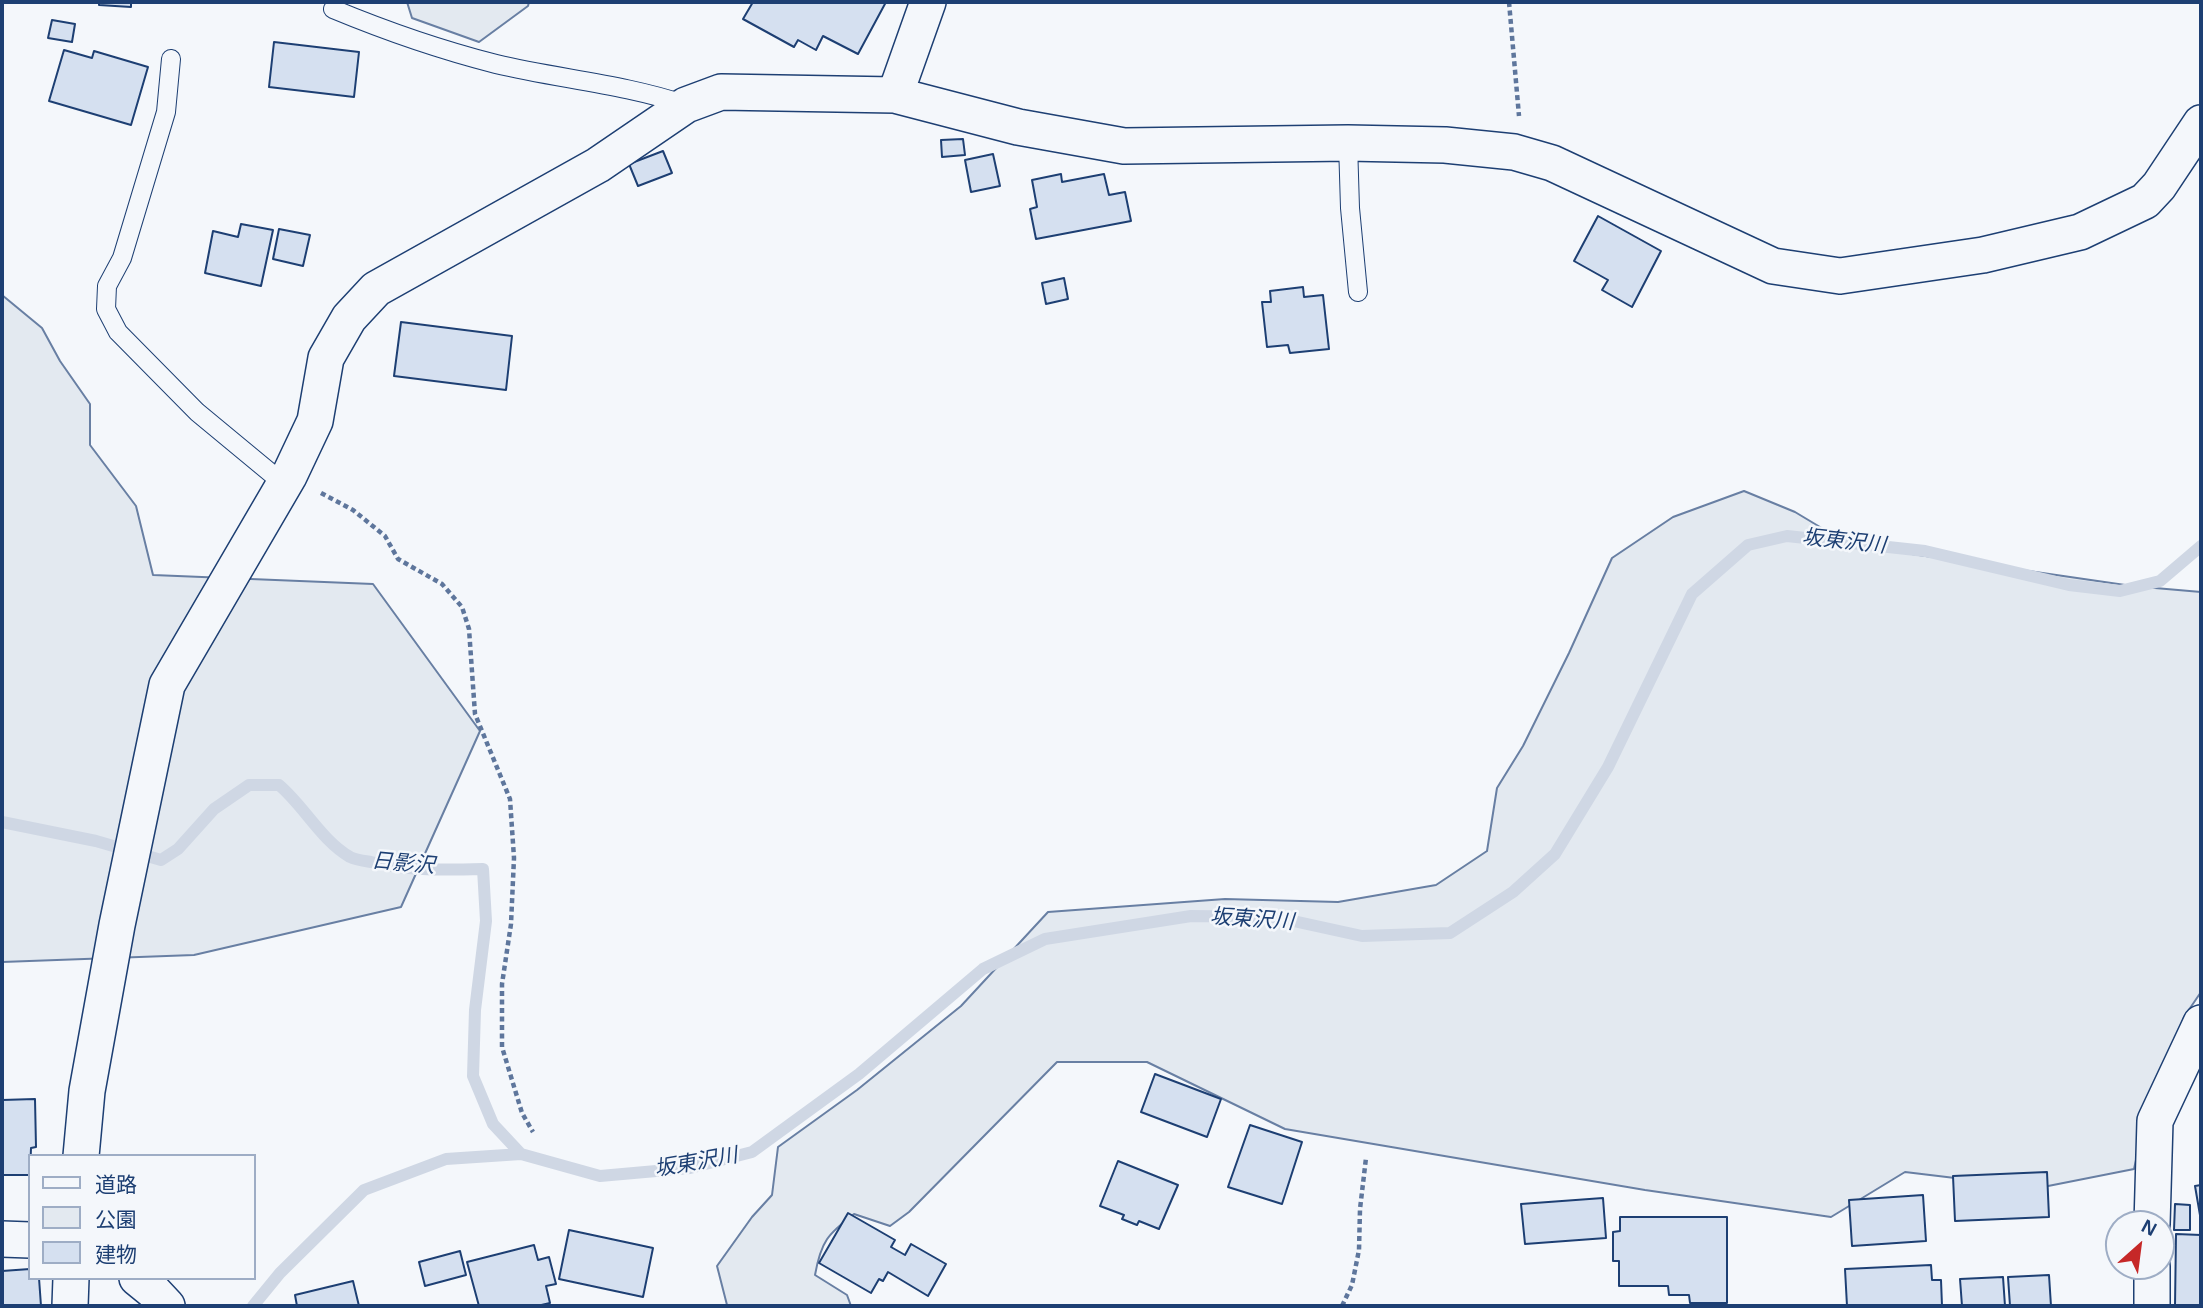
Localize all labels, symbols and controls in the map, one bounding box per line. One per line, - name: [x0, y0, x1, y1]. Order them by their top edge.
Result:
- water label: 坂東沢川: [1801, 525, 1887, 559]
- water label: 日影沢: [371, 849, 435, 879]
- water label: 坂東沢川: [1209, 905, 1295, 935]
- water label: 坂東沢川: [652, 1143, 740, 1183]
- legend: [28, 1154, 256, 1280]
- text: 道路: [95, 1173, 137, 1196]
- text: 公園: [95, 1208, 137, 1231]
- north arrow: [2105, 1210, 2175, 1280]
- text: N: [2138, 1215, 2160, 1240]
- text: 建物: [95, 1243, 137, 1266]

